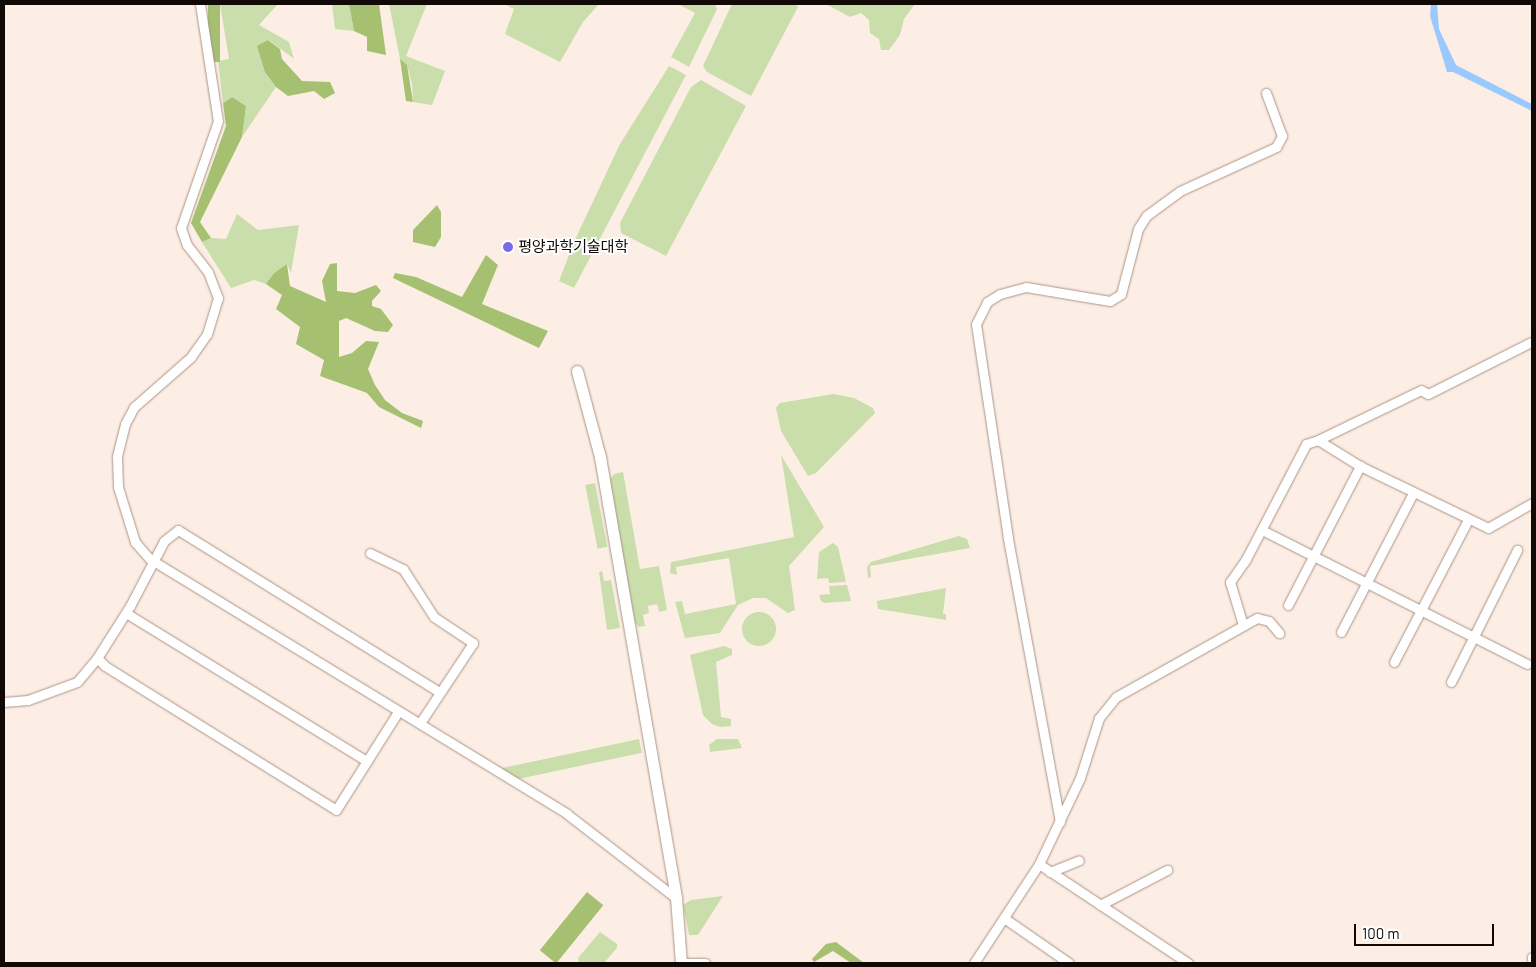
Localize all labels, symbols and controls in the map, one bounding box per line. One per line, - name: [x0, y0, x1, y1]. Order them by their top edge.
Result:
- place label: 평양과학기술대학: [518, 238, 628, 256]
- marker: 평양과학기술대학: [502, 241, 514, 253]
- scale bar: [1356, 914, 1496, 946]
- text: 100 m: [1362, 924, 1400, 942]

